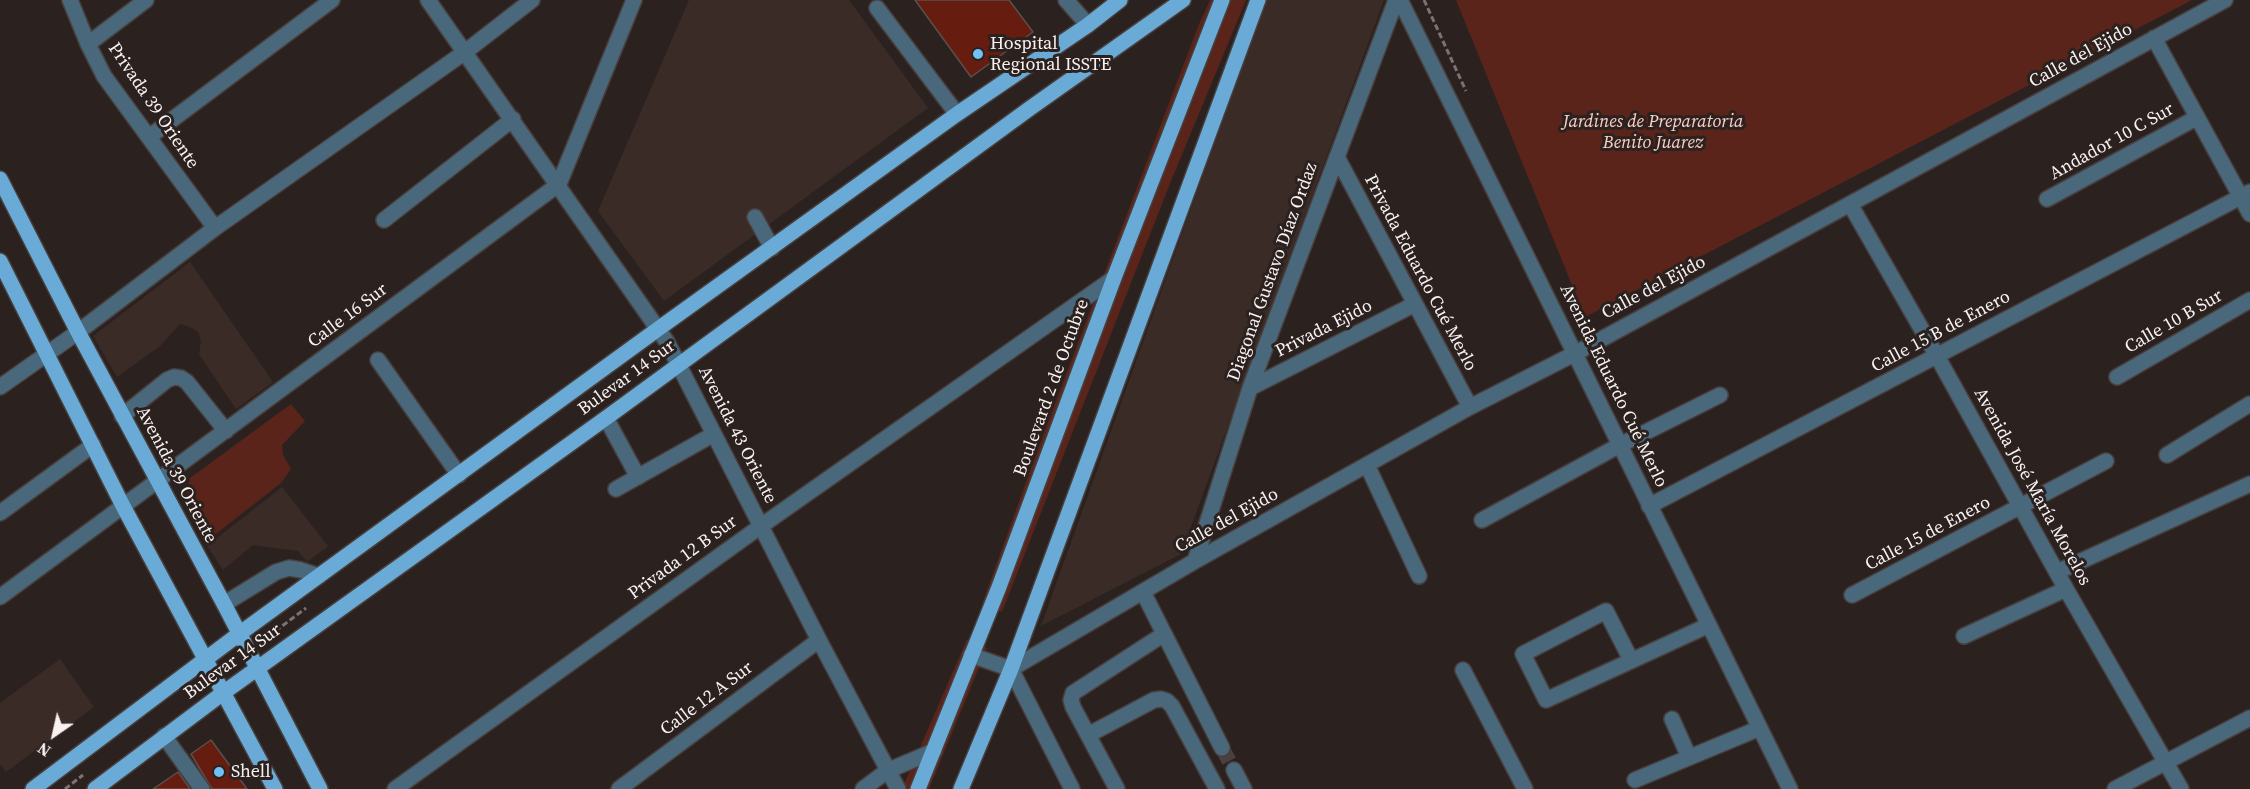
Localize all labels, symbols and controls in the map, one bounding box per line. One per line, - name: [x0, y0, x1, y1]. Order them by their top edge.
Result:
- street label: Calle del Ejido: [2026, 19, 2136, 93]
- place label: Hospital Regional ISSTE: [990, 33, 1111, 76]
- street label: Privada 39 Oriente: [103, 39, 203, 173]
- marker: Hospital Regional ISSTE: [971, 47, 985, 61]
- street label: Andador 10 C Sur: [2046, 99, 2178, 185]
- park label: Jardines de Preparatoria Benito Juarez: [1563, 111, 1743, 154]
- street label: Diagonal Gustavo Díaz Ordaz: [1223, 160, 1323, 384]
- street label: Privada Eduardo Cué Merlo: [1359, 171, 1481, 375]
- street label: Calle del Ejido: [1598, 252, 1710, 324]
- street label: Calle 16 Sur: [304, 279, 392, 353]
- street label: Avenida Eduardo Cué Merlo: [1554, 281, 1672, 491]
- street label: Calle 10 B Sur: [2121, 285, 2227, 359]
- street label: Calle 15 B de Enero: [1868, 286, 2014, 378]
- street label: Privada Ejido: [1272, 295, 1376, 363]
- street label: Boulevard 2 de Octubre: [1010, 296, 1094, 480]
- street label: Bulevar 14 Sur: [574, 336, 680, 420]
- street label: Avenida 43 Oriente: [693, 363, 781, 507]
- street label: Avenida José María Morelos: [1969, 385, 2095, 589]
- street label: Avenida 39 Oriente: [131, 403, 221, 547]
- street label: Calle del Ejido: [1172, 484, 1282, 558]
- street label: Calle 15 de Enero: [1862, 492, 1994, 576]
- street label: Privada 12 B Sur: [624, 511, 742, 605]
- street label: Bulevar 14 Sur: [180, 620, 286, 704]
- street label: Calle 12 A Sur: [657, 657, 757, 741]
- north arrow: [24, 705, 84, 765]
- text: N: [33, 738, 55, 762]
- place label: Shell: [231, 761, 271, 783]
- marker: Shell: [212, 765, 226, 779]

